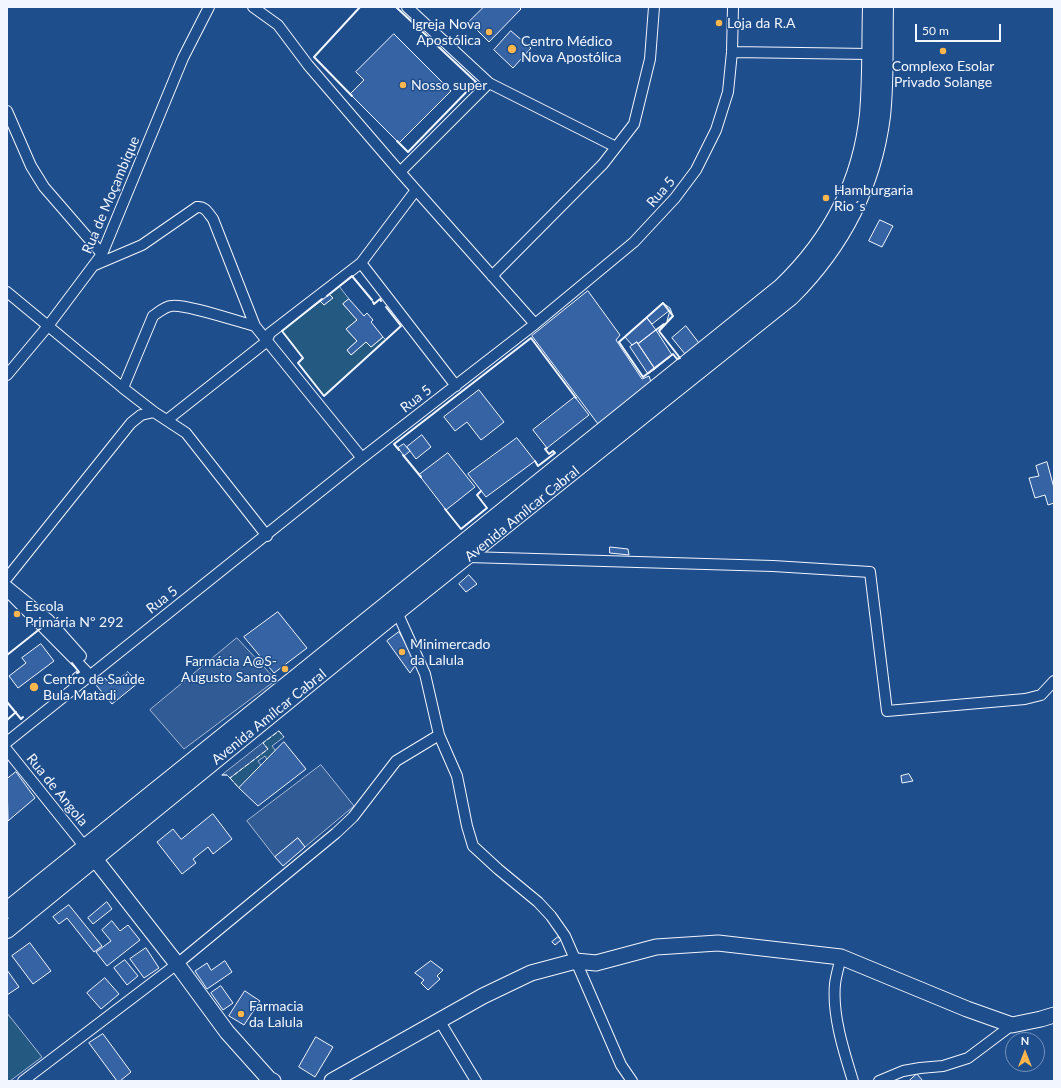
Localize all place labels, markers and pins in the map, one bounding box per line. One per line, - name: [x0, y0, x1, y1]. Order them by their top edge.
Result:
- place label: Loja da R.A: [727, 15, 795, 31]
- place label: Igreja Nova Apostólica: [412, 16, 481, 48]
- marker: Loja da R.A: [714, 18, 724, 28]
- marker: Igreja Nova Apostólica: [484, 27, 494, 37]
- place label: Centro Médico Nova Apostólica: [521, 33, 621, 66]
- marker: Centro Médico Nova Apostólica: [506, 43, 518, 55]
- marker: Complexo Esolar Privado Solange: [938, 46, 948, 56]
- place label: Complexo Esolar Privado Solange: [892, 58, 994, 90]
- place label: Nosso super: [411, 77, 487, 93]
- marker: Nosso super: [398, 80, 408, 90]
- place label: Hamburgaria Rio´s: [834, 182, 913, 214]
- marker: Hamburgaria Rio´s: [821, 193, 831, 203]
- place label: Escola Primária Nº 292: [25, 598, 123, 630]
- marker: Escola Primária Nº 292: [12, 609, 22, 619]
- place label: Minimercado da Lalula: [410, 636, 491, 668]
- marker: Minimercado da Lalula: [397, 647, 407, 657]
- place label: Farmácia A@S- Augusto Santos: [181, 653, 277, 686]
- marker: Farmácia A@S- Augusto Santos: [280, 664, 290, 674]
- place label: Centro de Saúde Bula Matadi: [43, 671, 145, 704]
- marker: Centro de Saúde Bula Matadi: [28, 681, 40, 693]
- place label: Farmacia da Lalula: [249, 998, 303, 1030]
- marker: Farmacia da Lalula: [236, 1009, 246, 1019]

